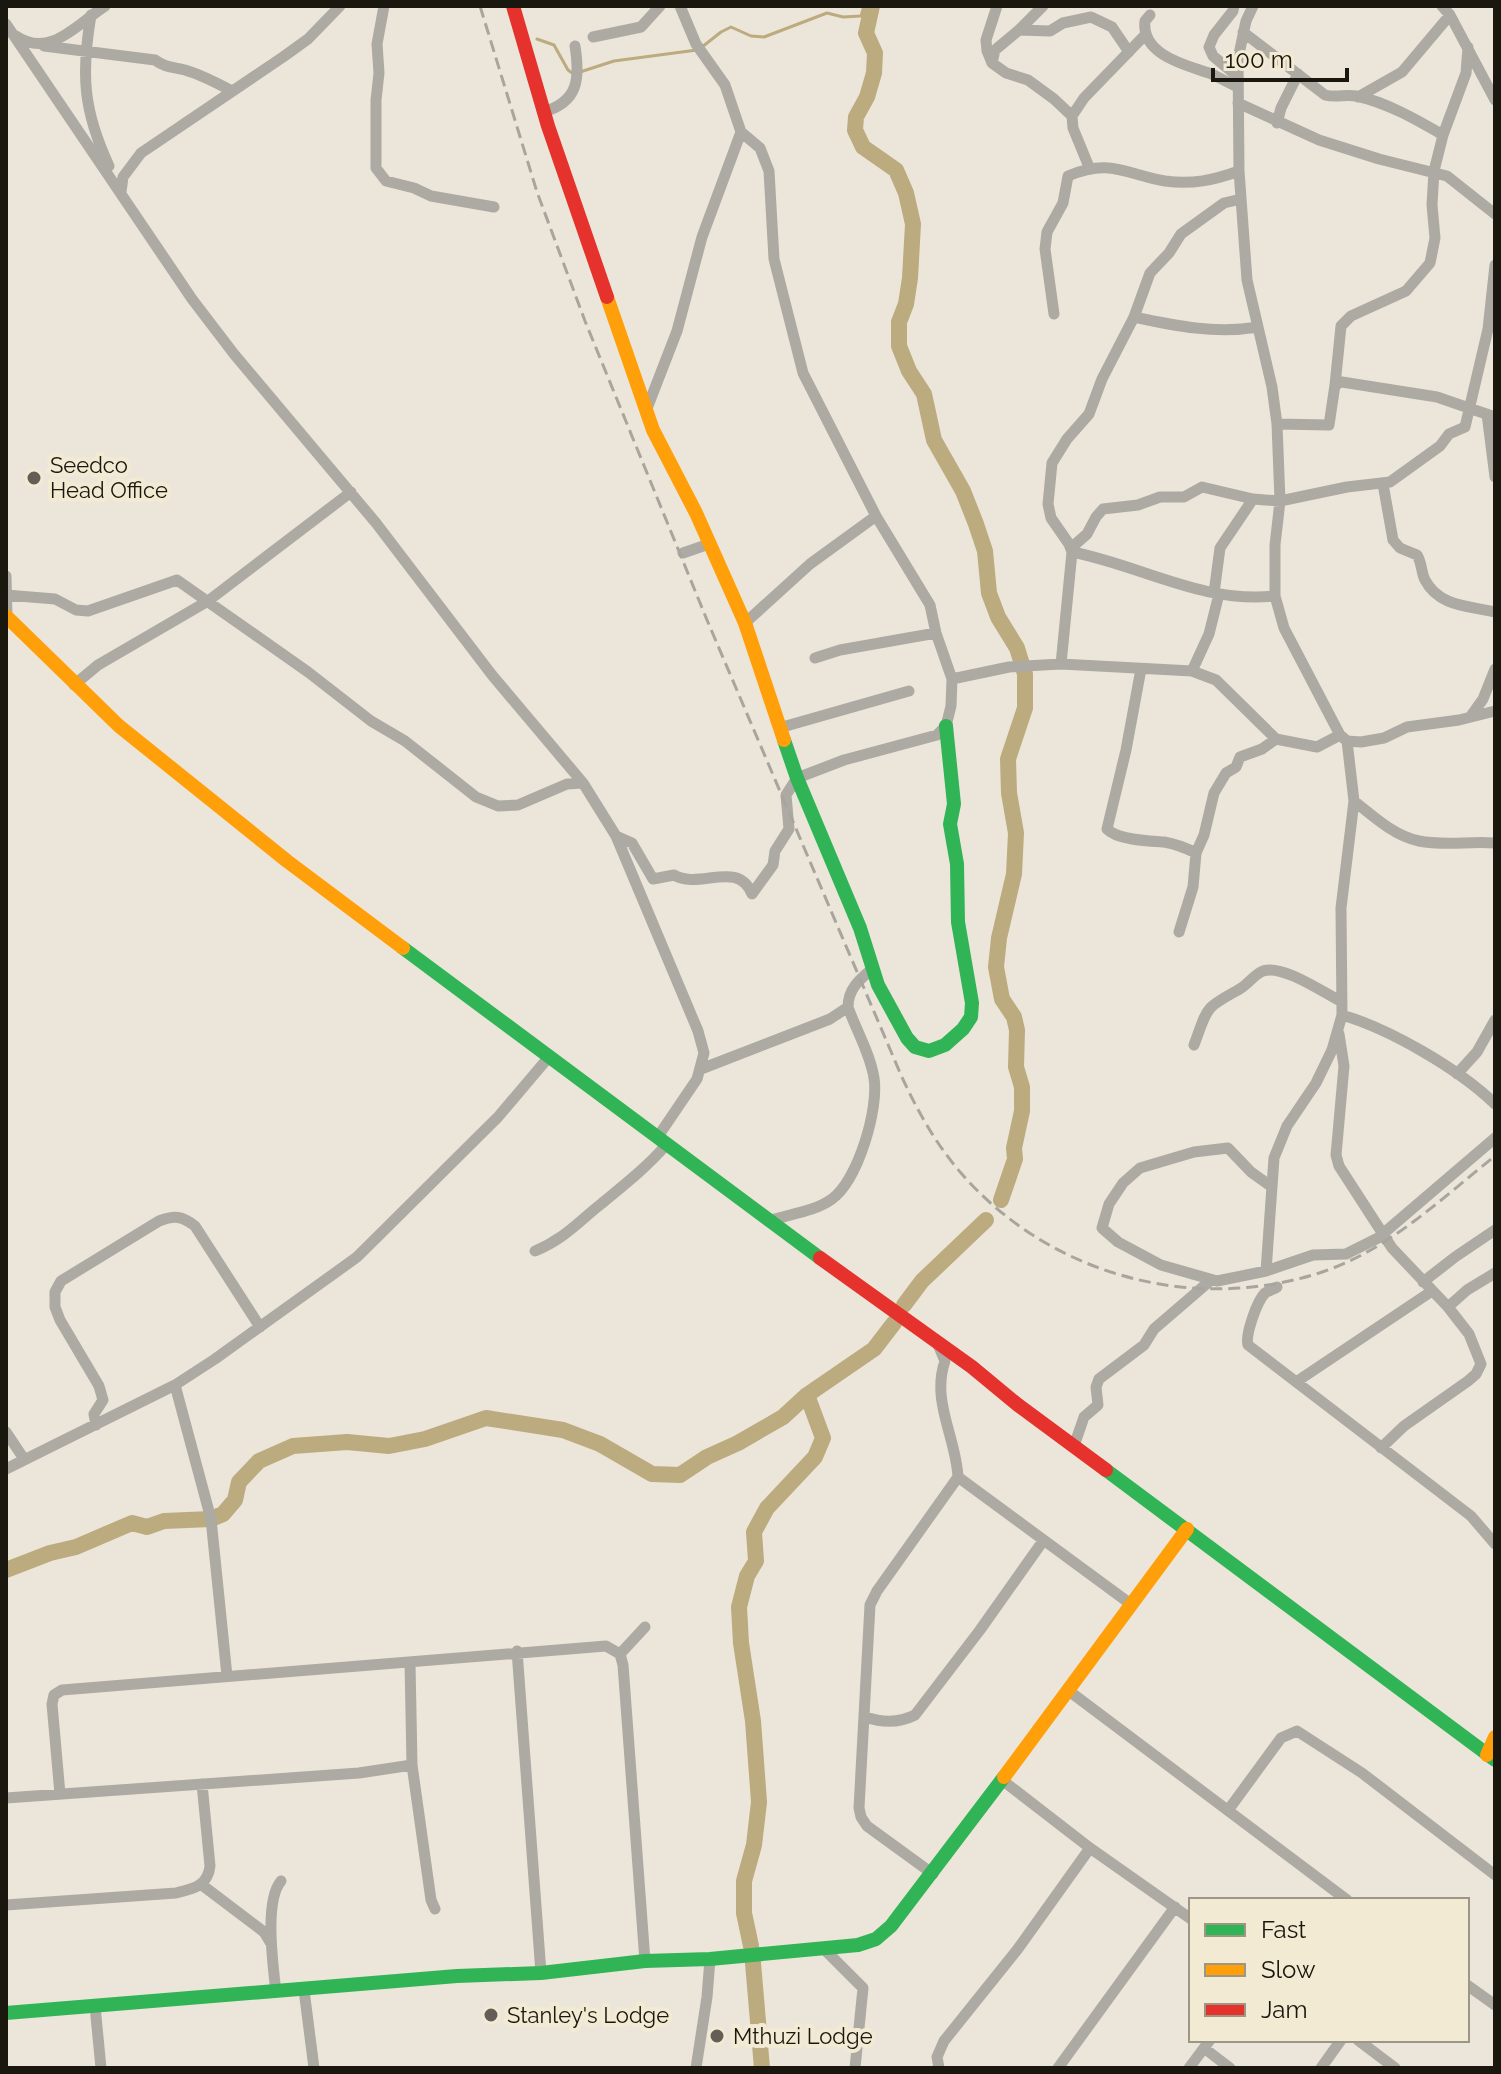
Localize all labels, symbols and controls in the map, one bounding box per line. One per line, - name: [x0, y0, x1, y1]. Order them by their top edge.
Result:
- scale bar: [1213, 32, 1347, 82]
- text: 100 m: [1225, 45, 1293, 74]
- place label: Seedco Head Office: [50, 452, 168, 503]
- marker: Seedco Head Office: [25, 469, 43, 487]
- legend: [1189, 1898, 1469, 2042]
- text: Fast: [1261, 1915, 1306, 1944]
- text: Slow: [1261, 1955, 1316, 1984]
- text: Jam: [1261, 1995, 1307, 2024]
- place label: Stanley's Lodge: [507, 2002, 669, 2028]
- marker: Stanley's Lodge: [482, 2006, 500, 2024]
- place label: Mthuzi Lodge: [733, 2023, 873, 2049]
- marker: Mthuzi Lodge: [708, 2027, 726, 2045]

